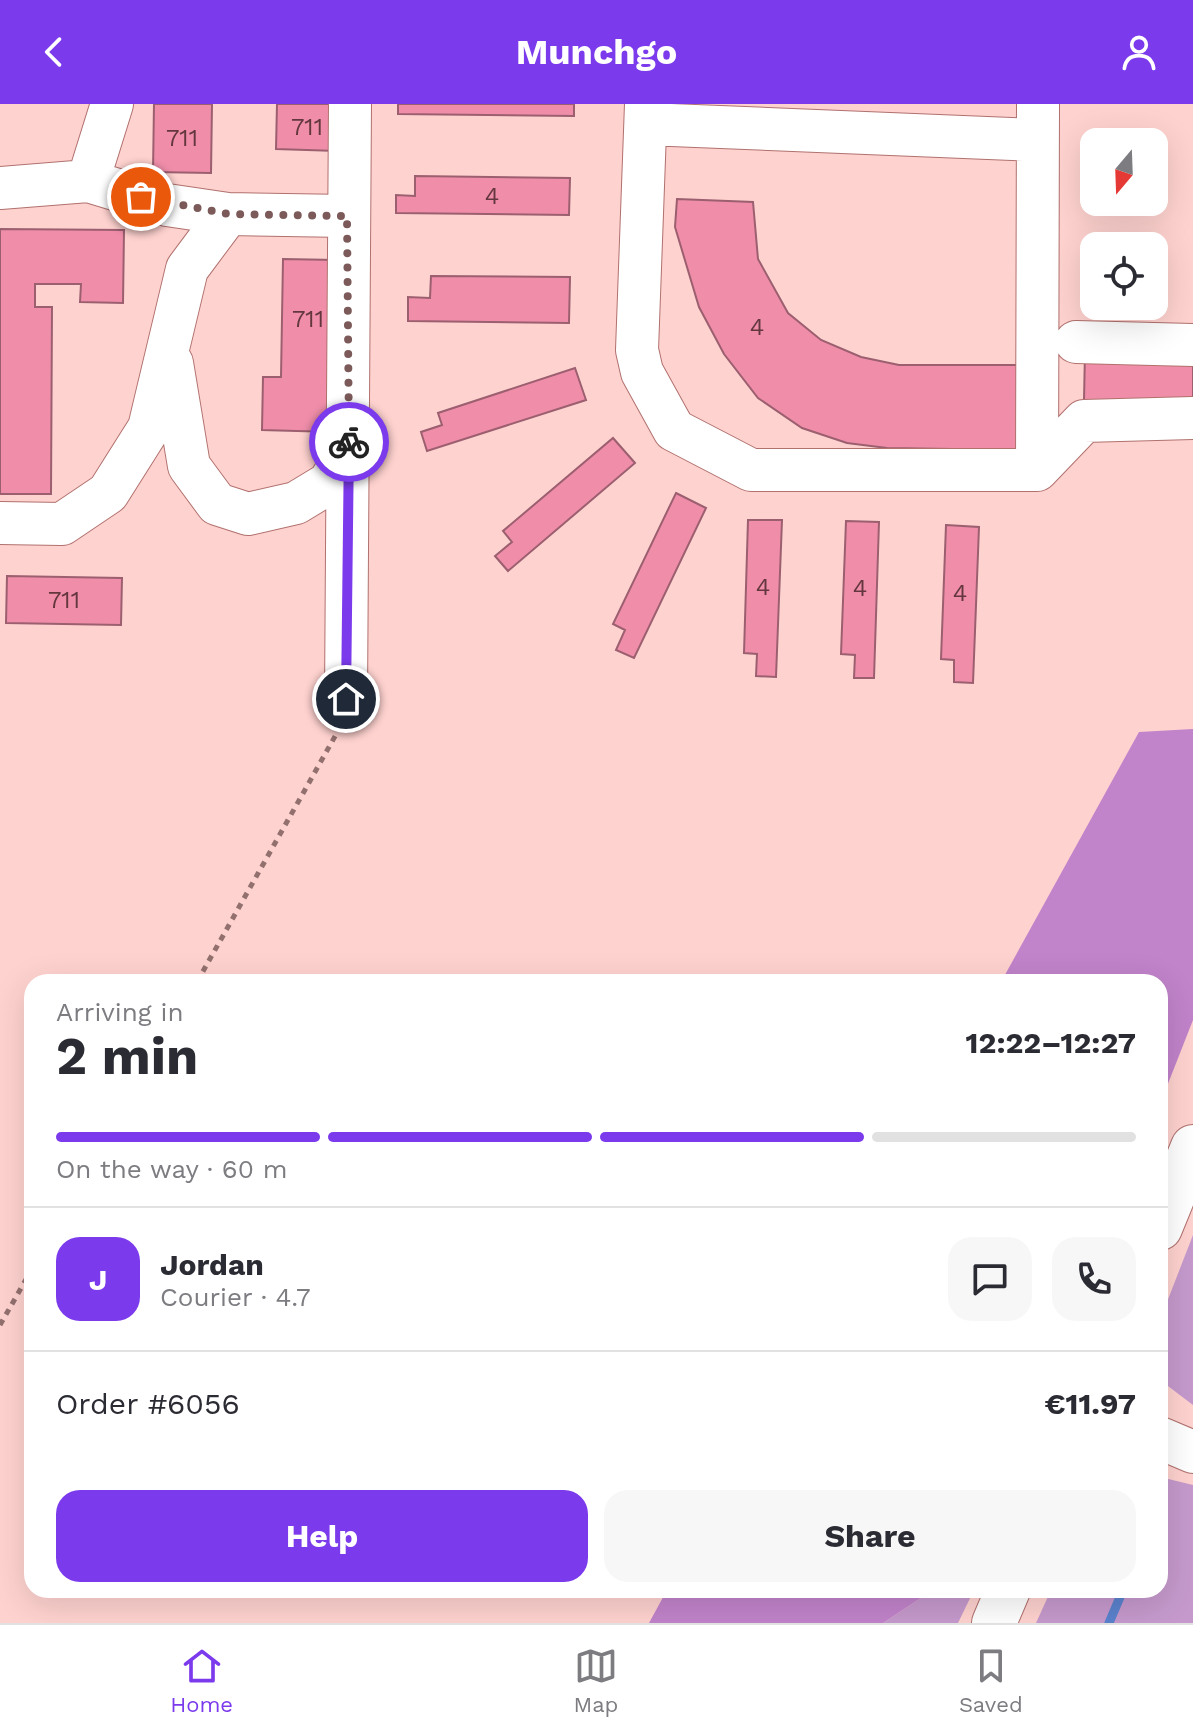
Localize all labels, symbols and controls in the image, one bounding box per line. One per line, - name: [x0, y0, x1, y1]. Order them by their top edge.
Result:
- icon: back: [32, 30, 76, 74]
- icon: person: [1117, 30, 1161, 74]
- text: Munchgo: [516, 31, 677, 73]
- house number: 711: [291, 113, 323, 141]
- house number: 711: [166, 124, 198, 152]
- north arrow: [1080, 128, 1168, 216]
- map controls: [1080, 128, 1168, 320]
- pin: [107, 163, 175, 231]
- icon: bag: [119, 175, 163, 219]
- house number: 4: [485, 182, 499, 210]
- button: locate: [1080, 232, 1168, 320]
- house number: 711: [292, 305, 324, 333]
- house number: 4: [750, 313, 764, 341]
- courier: [309, 402, 389, 482]
- icon: bike: [327, 420, 371, 464]
- house number: 4: [756, 573, 770, 601]
- house number: 4: [853, 574, 867, 602]
- house number: 4: [953, 579, 967, 607]
- house number: 711: [48, 586, 80, 614]
- pin: [312, 665, 380, 733]
- icon: home: [324, 677, 368, 721]
- text: Arriving in: [56, 997, 184, 1027]
- text: 12:22–12:27: [966, 1025, 1136, 1060]
- text: 2 min: [56, 1026, 198, 1087]
- text: On the way · 60 m: [56, 1154, 287, 1184]
- button: chat: [948, 1237, 1032, 1321]
- button: phone: [1052, 1237, 1136, 1321]
- text: Jordan: [160, 1247, 264, 1282]
- text: J: [89, 1262, 107, 1297]
- text: Courier · 4.7: [160, 1282, 310, 1312]
- text: Order #6056: [56, 1386, 240, 1421]
- text: €11.97: [1044, 1386, 1136, 1421]
- button: Help: [56, 1490, 588, 1582]
- button: Share: [604, 1490, 1136, 1582]
- tab: Home: [170, 1644, 233, 1717]
- tab: Map: [574, 1644, 618, 1717]
- tab: Saved: [959, 1644, 1023, 1717]

